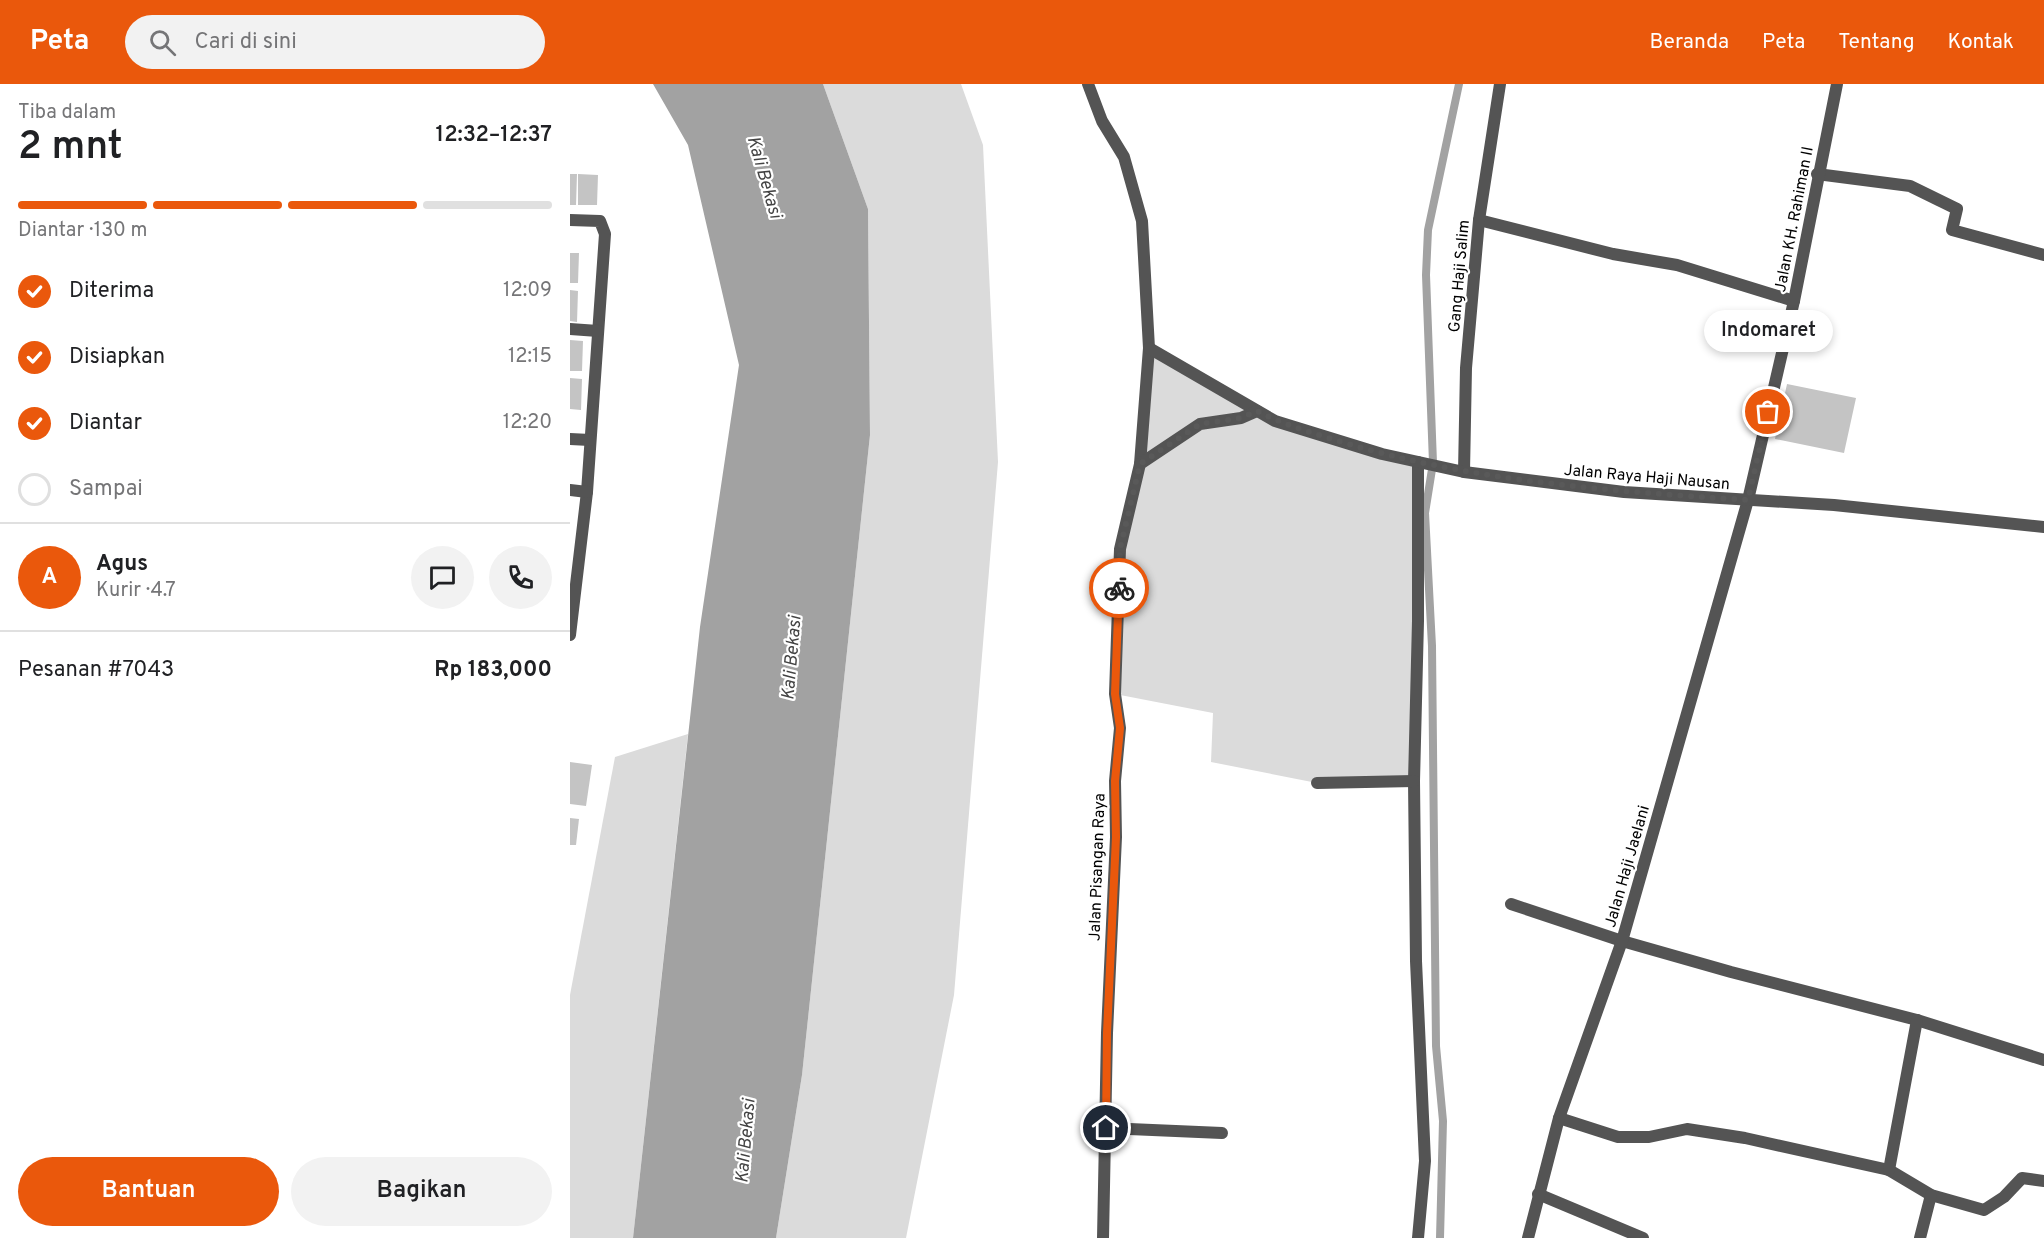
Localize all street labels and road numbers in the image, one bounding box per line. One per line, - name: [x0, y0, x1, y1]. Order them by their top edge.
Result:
- street label: Jalan KH. Rahiman II: [1771, 145, 1819, 294]
- street label: Gang Haji Salim: [1445, 219, 1475, 333]
- street label: Jalan Raya Haji Nausan: [1563, 461, 1731, 495]
- street label: Jalan Pisangan Raya: [1085, 793, 1111, 941]
- street label: Jalan Haji Jaelani: [1601, 803, 1655, 930]

